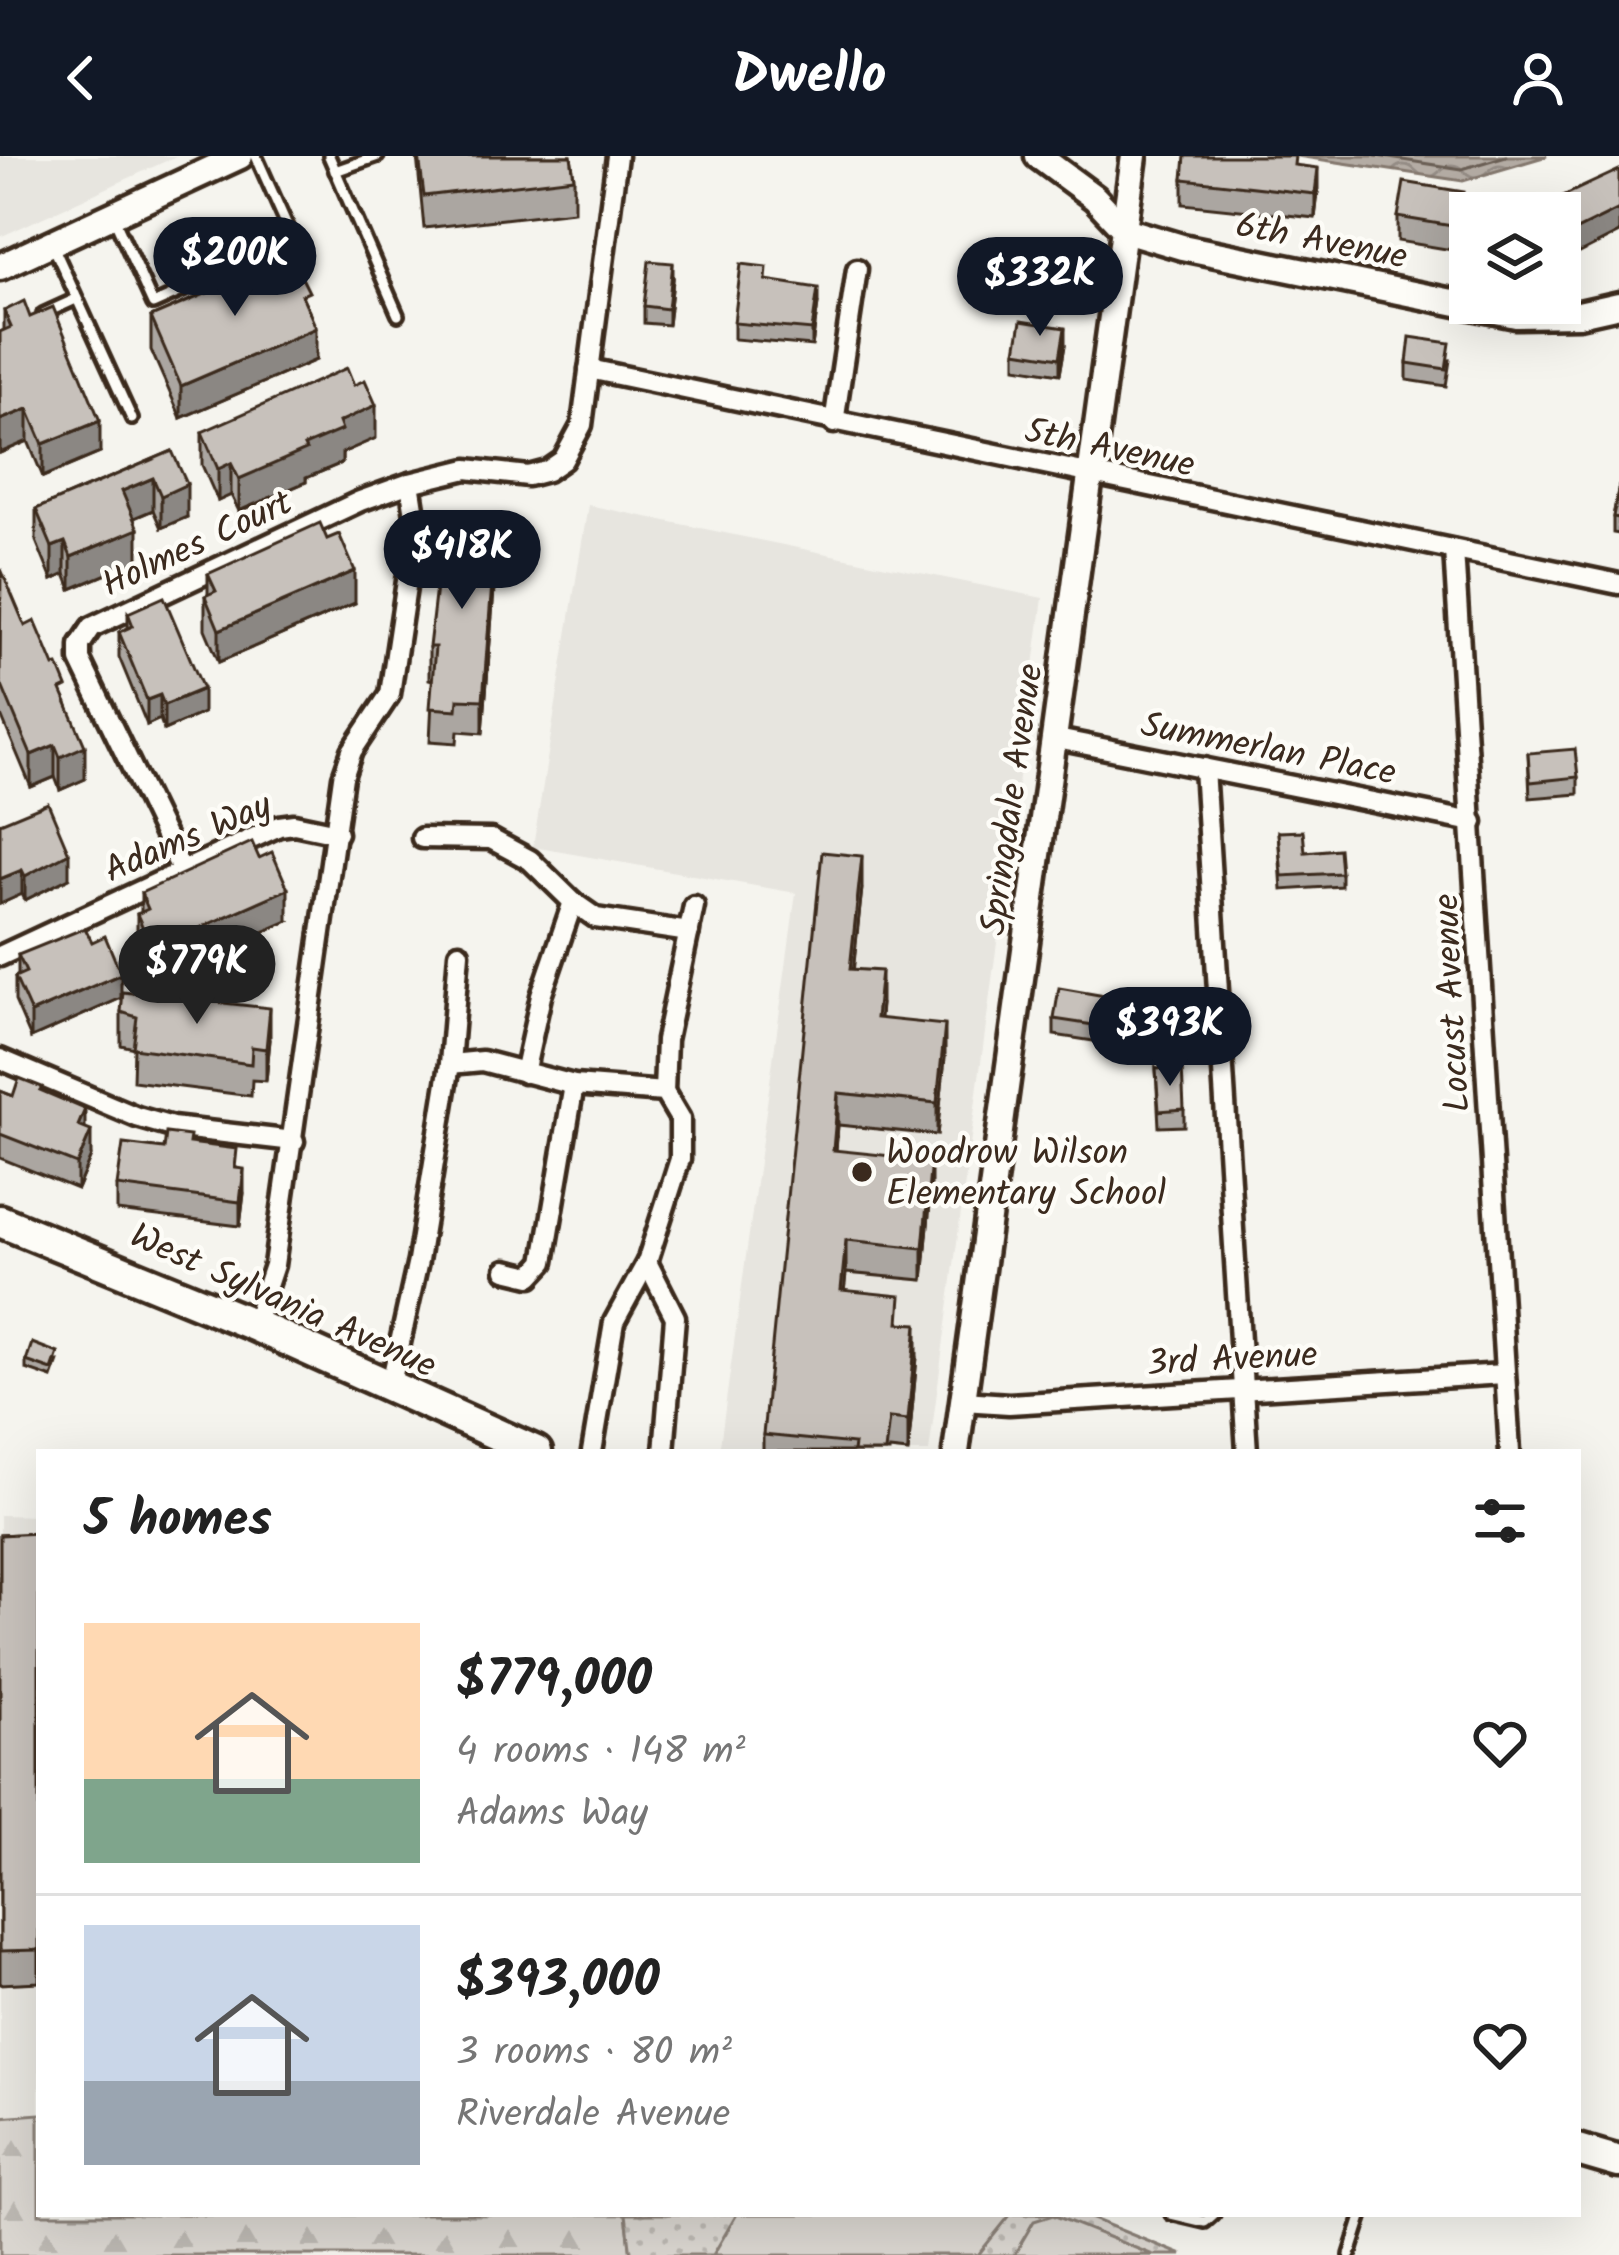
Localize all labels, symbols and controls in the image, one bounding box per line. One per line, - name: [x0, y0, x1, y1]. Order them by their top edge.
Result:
- text: Dwello: [732, 35, 887, 121]
- icon: back: [48, 45, 114, 111]
- icon: person: [1505, 45, 1571, 111]
- map controls: [1449, 192, 1581, 324]
- button: layers: [1449, 192, 1581, 324]
- street label: 6th Avenue: [1231, 198, 1412, 287]
- pin: $200K: [151, 217, 319, 319]
- text: $200K: [180, 225, 290, 287]
- pin: $332K: [956, 237, 1124, 339]
- text: $332K: [984, 245, 1096, 307]
- street label: 5th Avenue: [1019, 404, 1200, 495]
- street label: Holmes Court: [93, 476, 303, 614]
- pin: $418K: [378, 510, 546, 612]
- text: $418K: [411, 518, 513, 580]
- street label: Springdale Avenue: [966, 660, 1061, 939]
- street label: Summerlan Place: [1136, 698, 1401, 803]
- street label: Adams Way: [96, 778, 282, 900]
- street label: Locust Avenue: [1419, 892, 1488, 1114]
- pin: $779K: [113, 925, 281, 1027]
- text: $779K: [145, 933, 249, 995]
- pin: $393K: [1086, 987, 1254, 1089]
- text: $393K: [1116, 995, 1224, 1057]
- place label: Woodrow Wilson Elementary School: [886, 1126, 1166, 1224]
- marker: Woodrow Wilson Elementary School: [849, 1159, 875, 1185]
- street label: West Sylvania Avenue: [120, 1209, 445, 1395]
- street label: 3rd Avenue: [1145, 1328, 1319, 1393]
- text: 5 homes: [84, 1481, 272, 1562]
- icon: filters: [1467, 1488, 1533, 1554]
- text: $779,000: [456, 1641, 652, 1722]
- icon: home: [180, 1671, 324, 1815]
- icon: heart: [1467, 1710, 1533, 1776]
- text: 4 rooms · 148 m²: [456, 1722, 745, 1784]
- text: Adams Way: [456, 1784, 648, 1846]
- text: $393,000: [456, 1942, 660, 2023]
- icon: home: [180, 1973, 324, 2117]
- icon: heart: [1467, 2012, 1533, 2078]
- text: 3 rooms · 80 m²: [456, 2023, 732, 2085]
- text: Riverdale Avenue: [456, 2085, 730, 2147]

